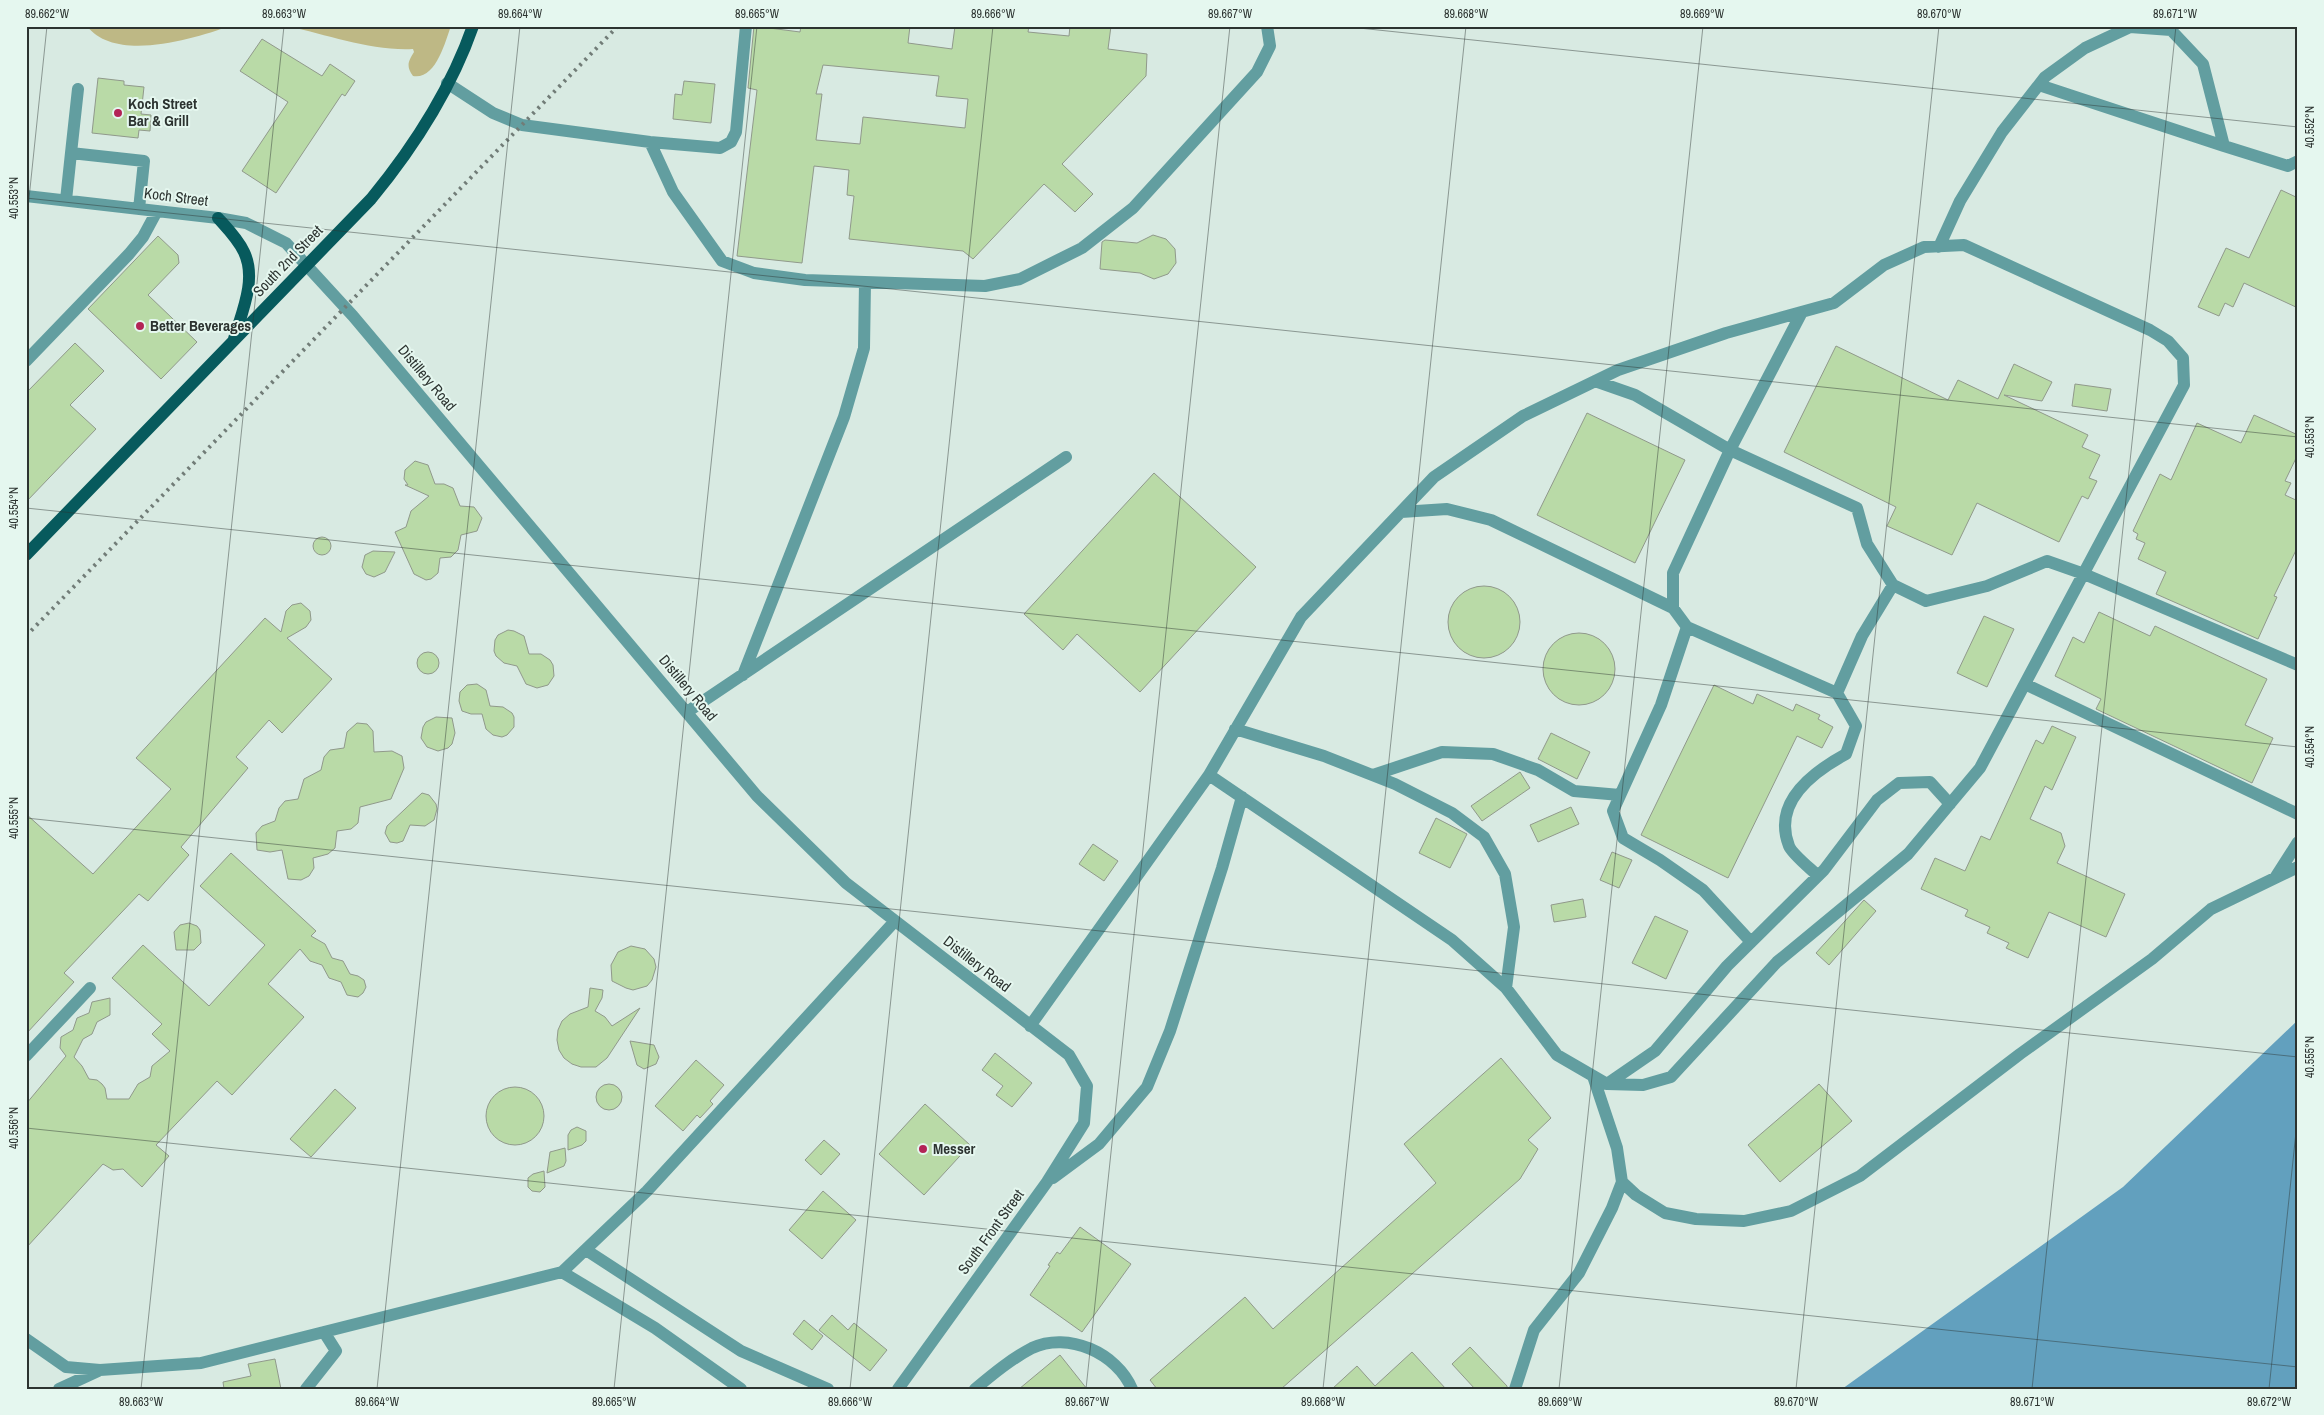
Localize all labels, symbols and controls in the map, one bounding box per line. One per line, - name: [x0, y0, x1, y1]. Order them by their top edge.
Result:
- text: 89.662°W: [25, 6, 70, 22]
- text: 89.663°W: [262, 6, 307, 22]
- text: 89.664°W: [498, 6, 543, 22]
- text: 89.665°W: [735, 6, 780, 22]
- text: 89.666°W: [971, 6, 1016, 22]
- text: 89.667°W: [1208, 6, 1253, 22]
- text: 89.668°W: [1444, 6, 1489, 22]
- text: 89.669°W: [1680, 6, 1725, 22]
- text: 89.670°W: [1917, 6, 1962, 22]
- text: 89.671°W: [2153, 6, 2198, 22]
- place label: Koch Street Bar & Grill: [128, 93, 197, 131]
- text: 40.552°N: [2302, 106, 2318, 148]
- marker: Koch Street Bar & Grill: [112, 107, 124, 119]
- text: 40.553°N: [6, 177, 22, 219]
- street label: Koch Street: [143, 182, 210, 211]
- street label: South 2nd Street: [248, 220, 328, 301]
- place label: Better Beverages: [150, 315, 251, 336]
- marker: Better Beverages: [134, 320, 146, 332]
- street label: Distillery Road: [393, 340, 461, 415]
- text: 40.553°N: [2302, 416, 2318, 458]
- text: 40.554°N: [6, 487, 22, 529]
- street label: Distillery Road: [654, 650, 722, 725]
- text: 40.554°N: [2302, 726, 2318, 768]
- text: 40.555°N: [6, 797, 22, 839]
- street label: Distillery Road: [939, 931, 1016, 997]
- text: 40.555°N: [2302, 1036, 2318, 1078]
- text: 40.556°N: [6, 1107, 22, 1149]
- place label: Messer: [933, 1138, 976, 1159]
- marker: Messer: [917, 1143, 929, 1155]
- street label: South Front Street: [953, 1184, 1029, 1279]
- text: 89.663°W: [119, 1394, 164, 1410]
- text: 89.664°W: [355, 1394, 400, 1410]
- text: 89.665°W: [592, 1394, 637, 1410]
- text: 89.666°W: [828, 1394, 873, 1410]
- text: 89.667°W: [1065, 1394, 1110, 1410]
- text: 89.668°W: [1301, 1394, 1346, 1410]
- text: 89.669°W: [1538, 1394, 1583, 1410]
- text: 89.670°W: [1774, 1394, 1819, 1410]
- text: 89.671°W: [2010, 1394, 2055, 1410]
- text: 89.672°W: [2247, 1394, 2292, 1410]

